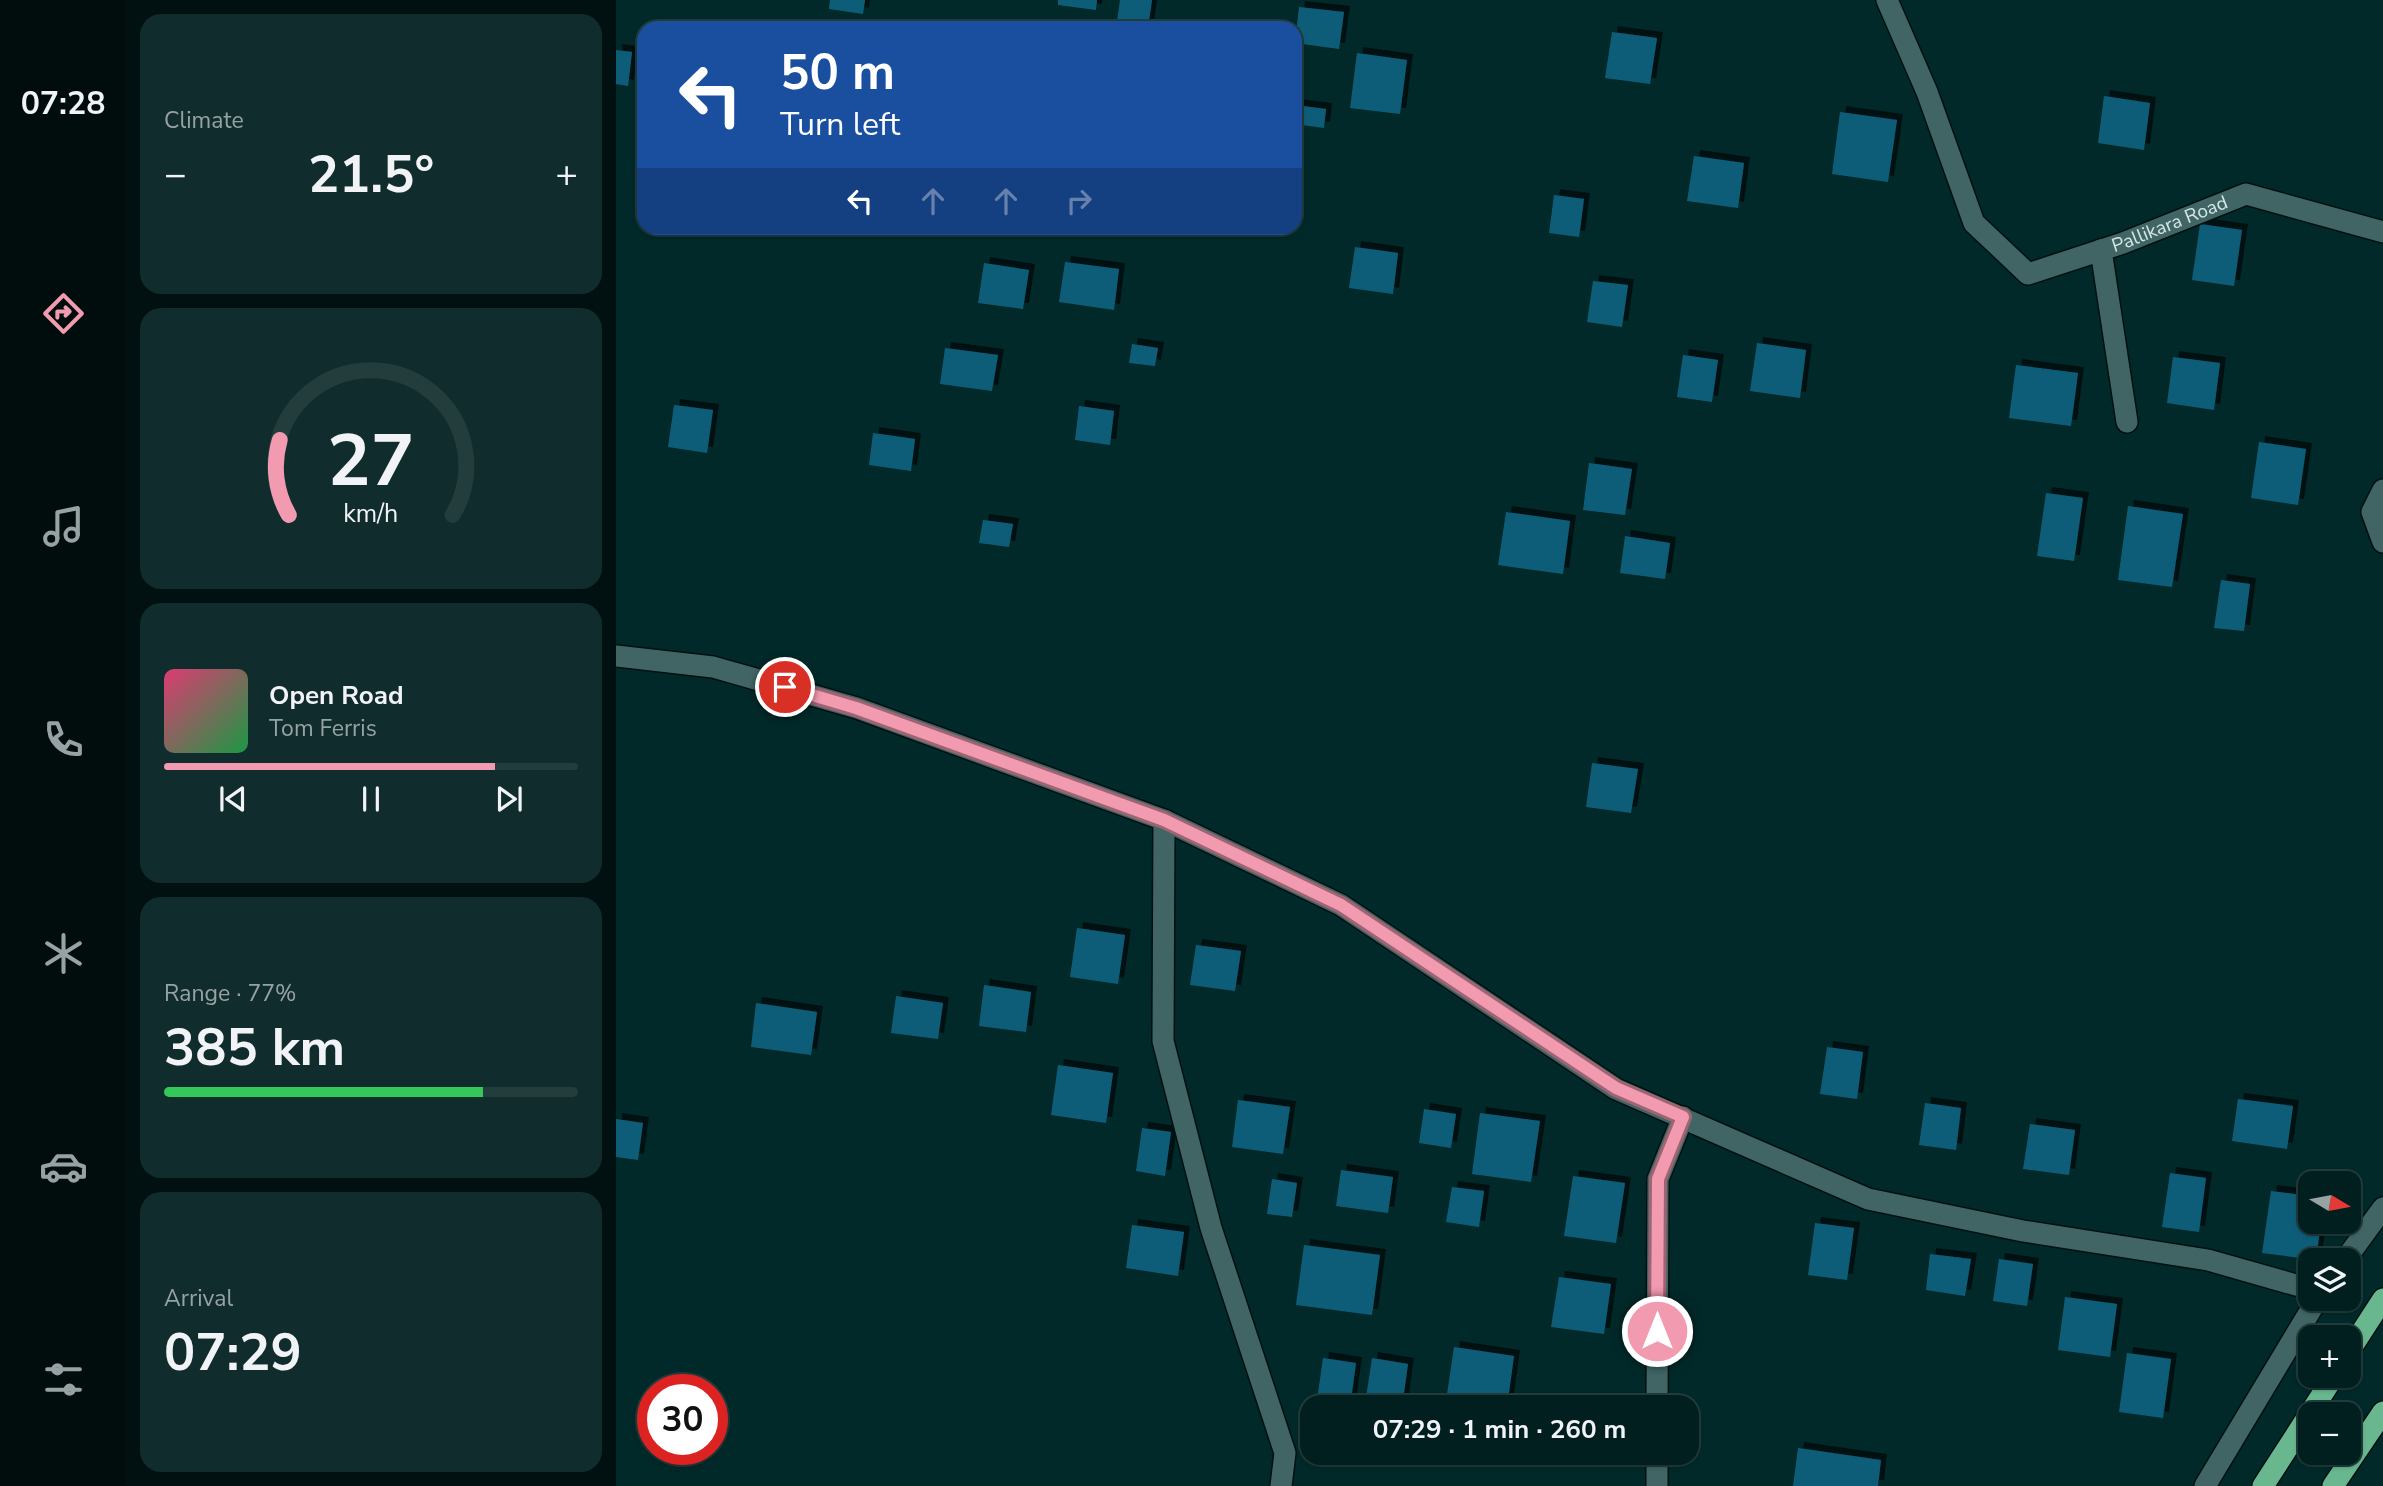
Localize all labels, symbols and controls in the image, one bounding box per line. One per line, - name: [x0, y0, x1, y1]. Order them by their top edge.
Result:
- text: 50 m: [780, 39, 895, 106]
- icon: left: [665, 49, 756, 140]
- text: 07:28: [21, 82, 105, 125]
- text: Turn left: [780, 103, 900, 146]
- text: Climate: [164, 105, 244, 136]
- text: 21.5°: [308, 139, 434, 210]
- text: −: [164, 149, 187, 200]
- text: +: [555, 149, 578, 200]
- icon: left: [841, 182, 879, 220]
- icon: ahead: [914, 182, 952, 220]
- icon: ahead: [987, 182, 1025, 220]
- icon: right: [1060, 182, 1098, 220]
- street label: Pallikara Road: [2108, 190, 2232, 259]
- icon: directions: [39, 289, 88, 338]
- text: 27: [327, 411, 415, 511]
- text: km/h: [343, 496, 399, 530]
- icon: music: [39, 502, 88, 551]
- pin: [755, 657, 815, 717]
- icon: arrive: [766, 668, 804, 706]
- text: Open Road: [269, 678, 404, 713]
- text: Tom Ferris: [269, 713, 377, 744]
- icon: phone: [39, 715, 88, 764]
- icon: previous: [214, 780, 252, 818]
- icon: pause: [352, 780, 390, 818]
- icon: next: [490, 780, 528, 818]
- icon: climate: [39, 929, 88, 978]
- text: Range · 77%: [164, 978, 296, 1009]
- text: 385 km: [164, 1012, 345, 1083]
- icon: car: [39, 1142, 88, 1191]
- north arrow: [2298, 1171, 2361, 1234]
- map controls: [2298, 1171, 2361, 1465]
- button: layers: [2298, 1248, 2361, 1311]
- text: Arrival: [164, 1283, 233, 1314]
- position arrow: [1620, 1294, 1694, 1368]
- text: 07:29: [164, 1317, 302, 1388]
- button: +: [2298, 1325, 2361, 1388]
- icon: filters: [39, 1355, 88, 1404]
- speed limit sign: 30: [637, 1374, 728, 1465]
- button: −: [2298, 1402, 2361, 1465]
- text: 07:29 · 1 min · 260 m: [1373, 1412, 1626, 1447]

